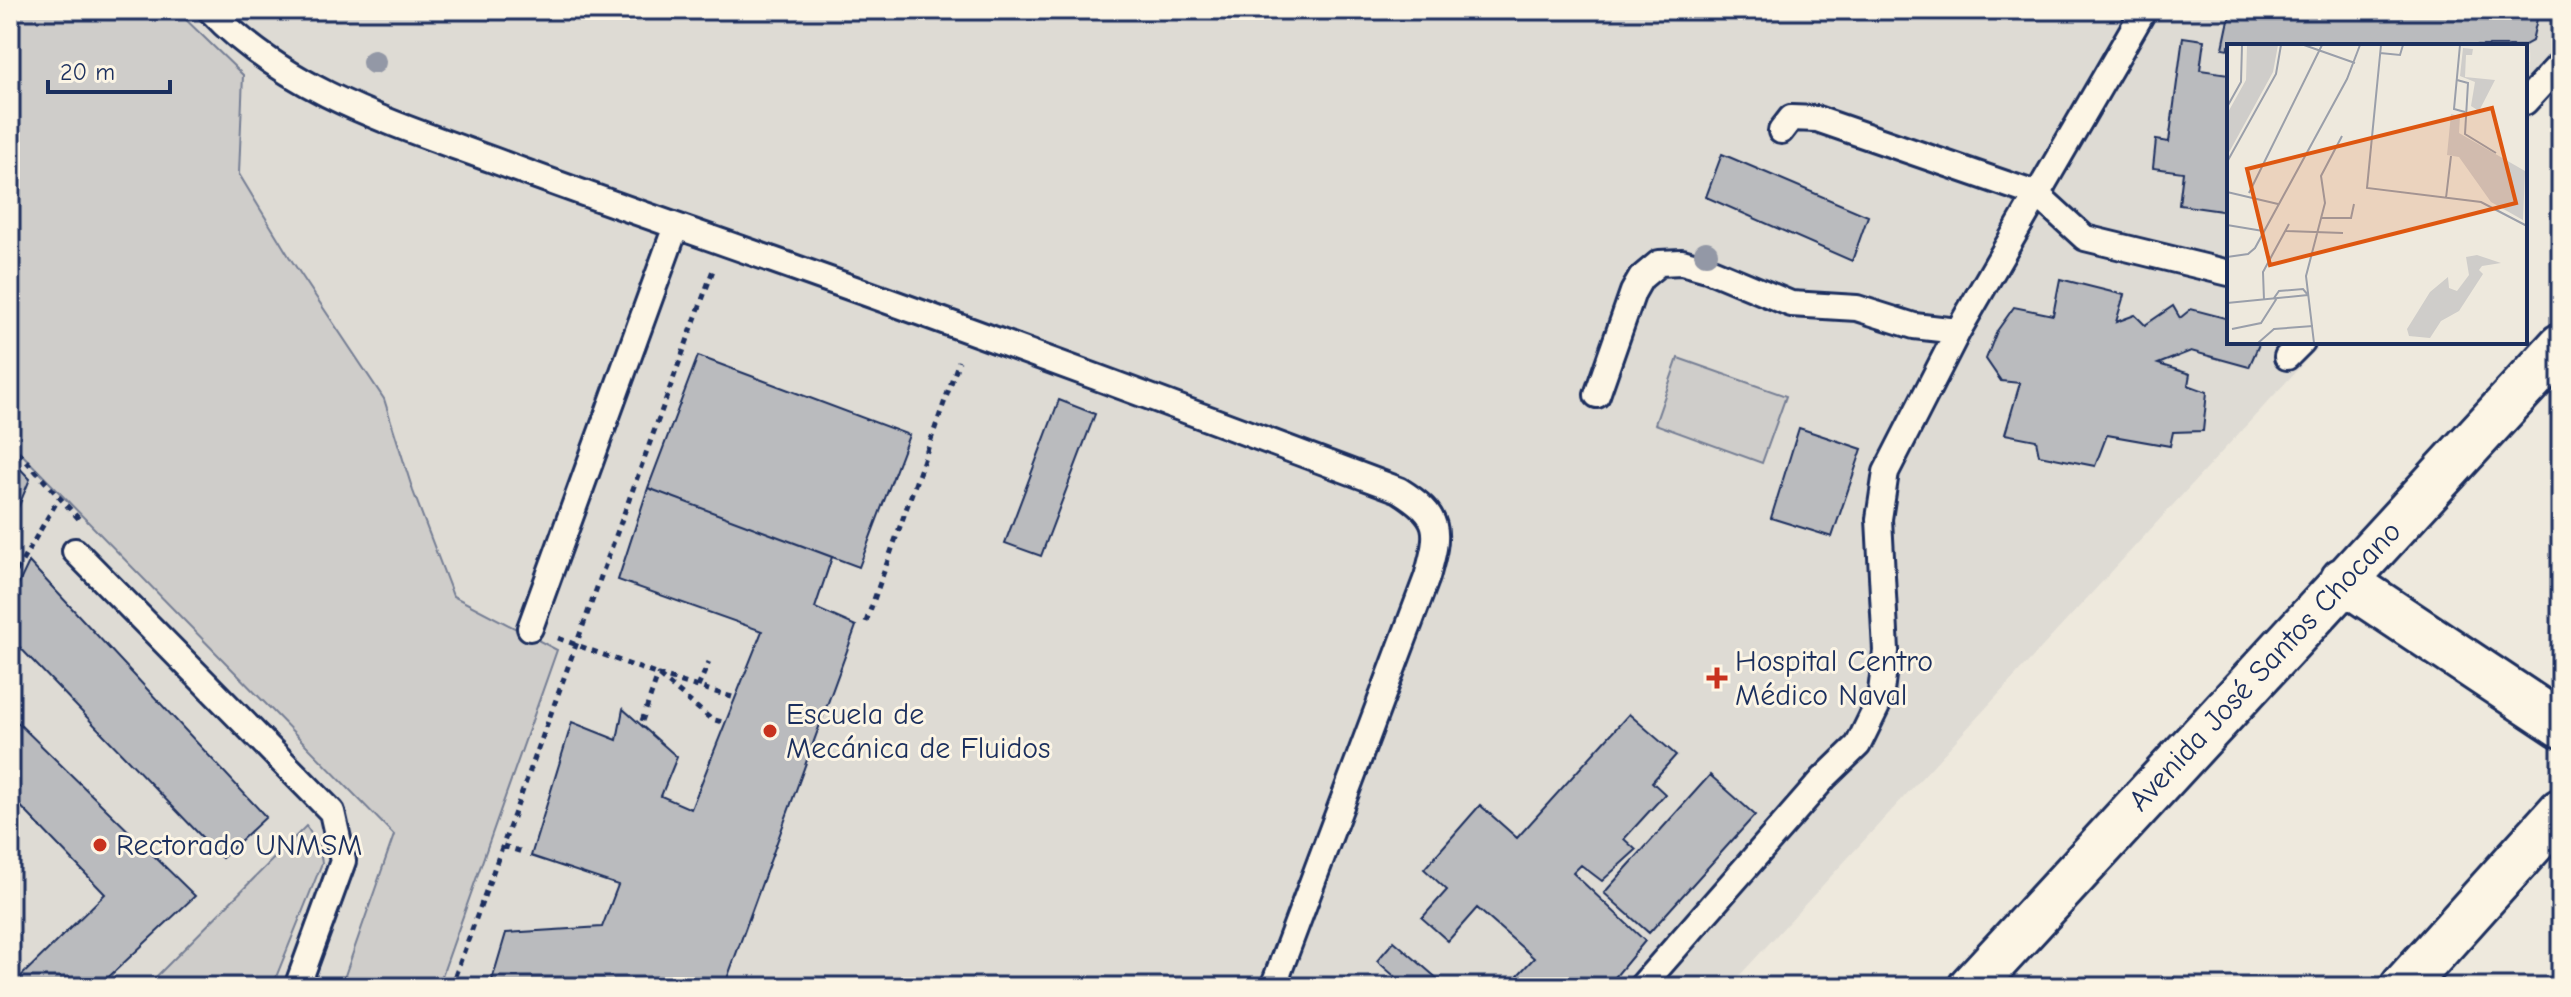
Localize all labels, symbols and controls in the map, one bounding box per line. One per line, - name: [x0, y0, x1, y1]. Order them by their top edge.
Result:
- scale bar: [48, 44, 170, 94]
- inset map: [2227, 44, 2527, 344]
- text: 20 m: [60, 58, 115, 86]
- street label: Avenida José Santos Chocano: [2122, 514, 2408, 818]
- place label: Hospital Centro Médico Naval: [1735, 644, 1933, 713]
- marker: Hospital Centro Médico Naval: [1706, 667, 1728, 689]
- place label: Escuela de Mecánica de Fluidos: [786, 697, 1050, 766]
- marker: Escuela de Mecánica de Fluidos: [761, 722, 779, 740]
- place label: Rectorado UNMSM: [116, 828, 363, 863]
- marker: Rectorado UNMSM: [91, 836, 109, 854]

